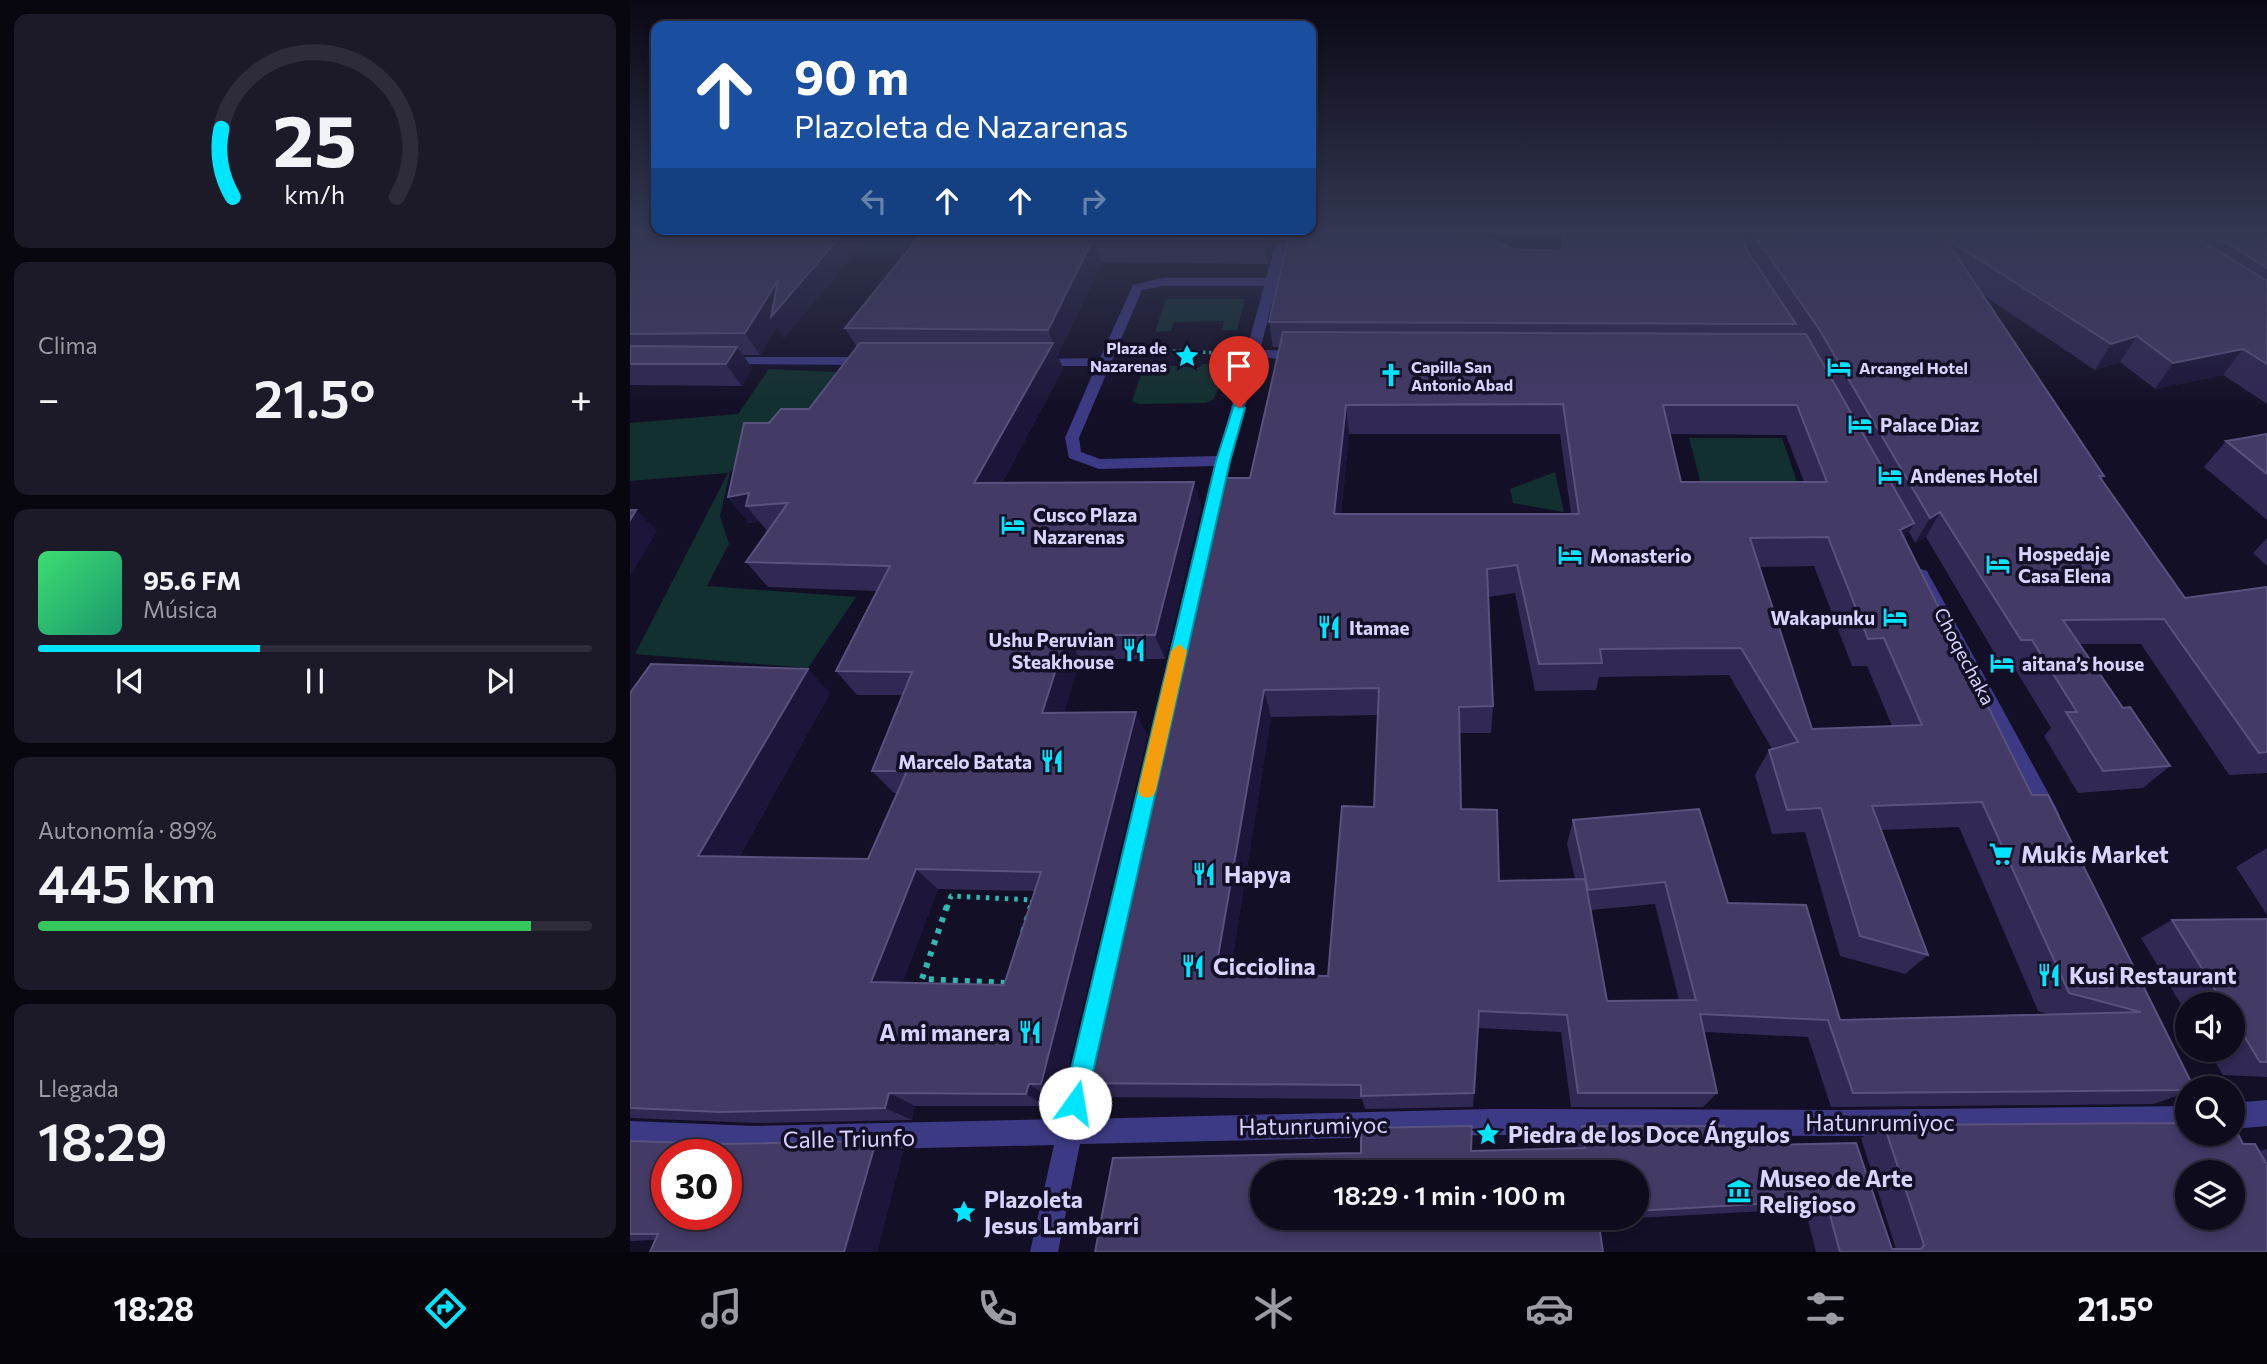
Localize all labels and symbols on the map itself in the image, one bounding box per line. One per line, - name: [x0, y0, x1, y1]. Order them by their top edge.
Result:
- pin: [1209, 336, 1269, 408]
- place label: Plaza de Nazarenas: [1090, 338, 1167, 375]
- place icon: Plaza de Nazarenas: [1173, 342, 1201, 370]
- hotel icon: Arcangel Hotel: [1825, 353, 1853, 381]
- place label: Capilla San Antonio Abad: [1411, 357, 1513, 394]
- place label: Arcangel Hotel: [1859, 358, 1968, 377]
- church icon: Capilla San Antonio Abad: [1377, 361, 1405, 389]
- hotel icon: Palace Diaz: [1846, 410, 1874, 438]
- place label: Palace Diaz: [1880, 413, 1980, 436]
- hotel icon: Andenes Hotel: [1876, 461, 1904, 489]
- place label: Andenes Hotel: [1910, 464, 2038, 487]
- place label: Cusco Plaza Nazarenas: [1033, 503, 1137, 548]
- hotel icon: Cusco Plaza Nazarenas: [999, 511, 1027, 539]
- hotel icon: Monasterio: [1556, 541, 1584, 569]
- place label: Hospedaje Casa Elena: [2018, 542, 2111, 587]
- place label: Monasterio: [1590, 544, 1692, 567]
- hotel icon: Hospedaje Casa Elena: [1984, 550, 2012, 578]
- hotel icon: Wakapunku: [1881, 603, 1909, 631]
- street label: Choqechaka: [1930, 603, 2000, 709]
- place label: Wakapunku: [1770, 606, 1875, 629]
- restaurant icon: Itamae: [1315, 613, 1343, 641]
- place label: Itamae: [1349, 616, 1410, 639]
- place label: Ushu Peruvian Steakhouse: [988, 628, 1114, 673]
- restaurant icon: Ushu Peruvian Steakhouse: [1120, 636, 1148, 664]
- hotel icon: aitana’s house: [1988, 649, 2016, 677]
- place label: aitana’s house: [2022, 652, 2144, 675]
- restaurant icon: Marcelo Batata: [1038, 747, 1066, 775]
- place label: Marcelo Batata: [898, 750, 1032, 773]
- supermarket icon: Mukis Market: [1987, 840, 2015, 868]
- place label: Mukis Market: [2021, 840, 2169, 868]
- restaurant icon: Hapya: [1190, 860, 1218, 888]
- place label: Hapya: [1224, 860, 1291, 888]
- restaurant icon: Cicciolina: [1179, 952, 1207, 980]
- place label: Cicciolina: [1213, 952, 1316, 980]
- restaurant icon: Kusi Restaurant: [2035, 961, 2063, 989]
- place label: Kusi Restaurant: [2069, 961, 2237, 989]
- place label: A mi manera: [879, 1018, 1010, 1046]
- restaurant icon: A mi manera: [1016, 1018, 1044, 1046]
- position arrow: [1038, 1066, 1112, 1140]
- street label: Hatunrumiyoc: [1805, 1108, 1955, 1136]
- street label: Hatunrumiyoc: [1238, 1110, 1388, 1140]
- place icon: Piedra de los Doce Ángulos: [1474, 1120, 1502, 1148]
- place label: Piedra de los Doce Ángulos: [1508, 1120, 1790, 1148]
- street label: Calle Triunfo: [783, 1123, 915, 1153]
- speed limit sign: 30: [651, 1139, 742, 1230]
- place label: Museo de Arte Religioso: [1759, 1164, 1913, 1218]
- museum icon: Museo de Arte Religioso: [1725, 1177, 1753, 1205]
- place label: Plazoleta Jesus Lambarri: [984, 1185, 1139, 1239]
- place icon: Plazoleta Jesus Lambarri: [950, 1198, 978, 1226]

